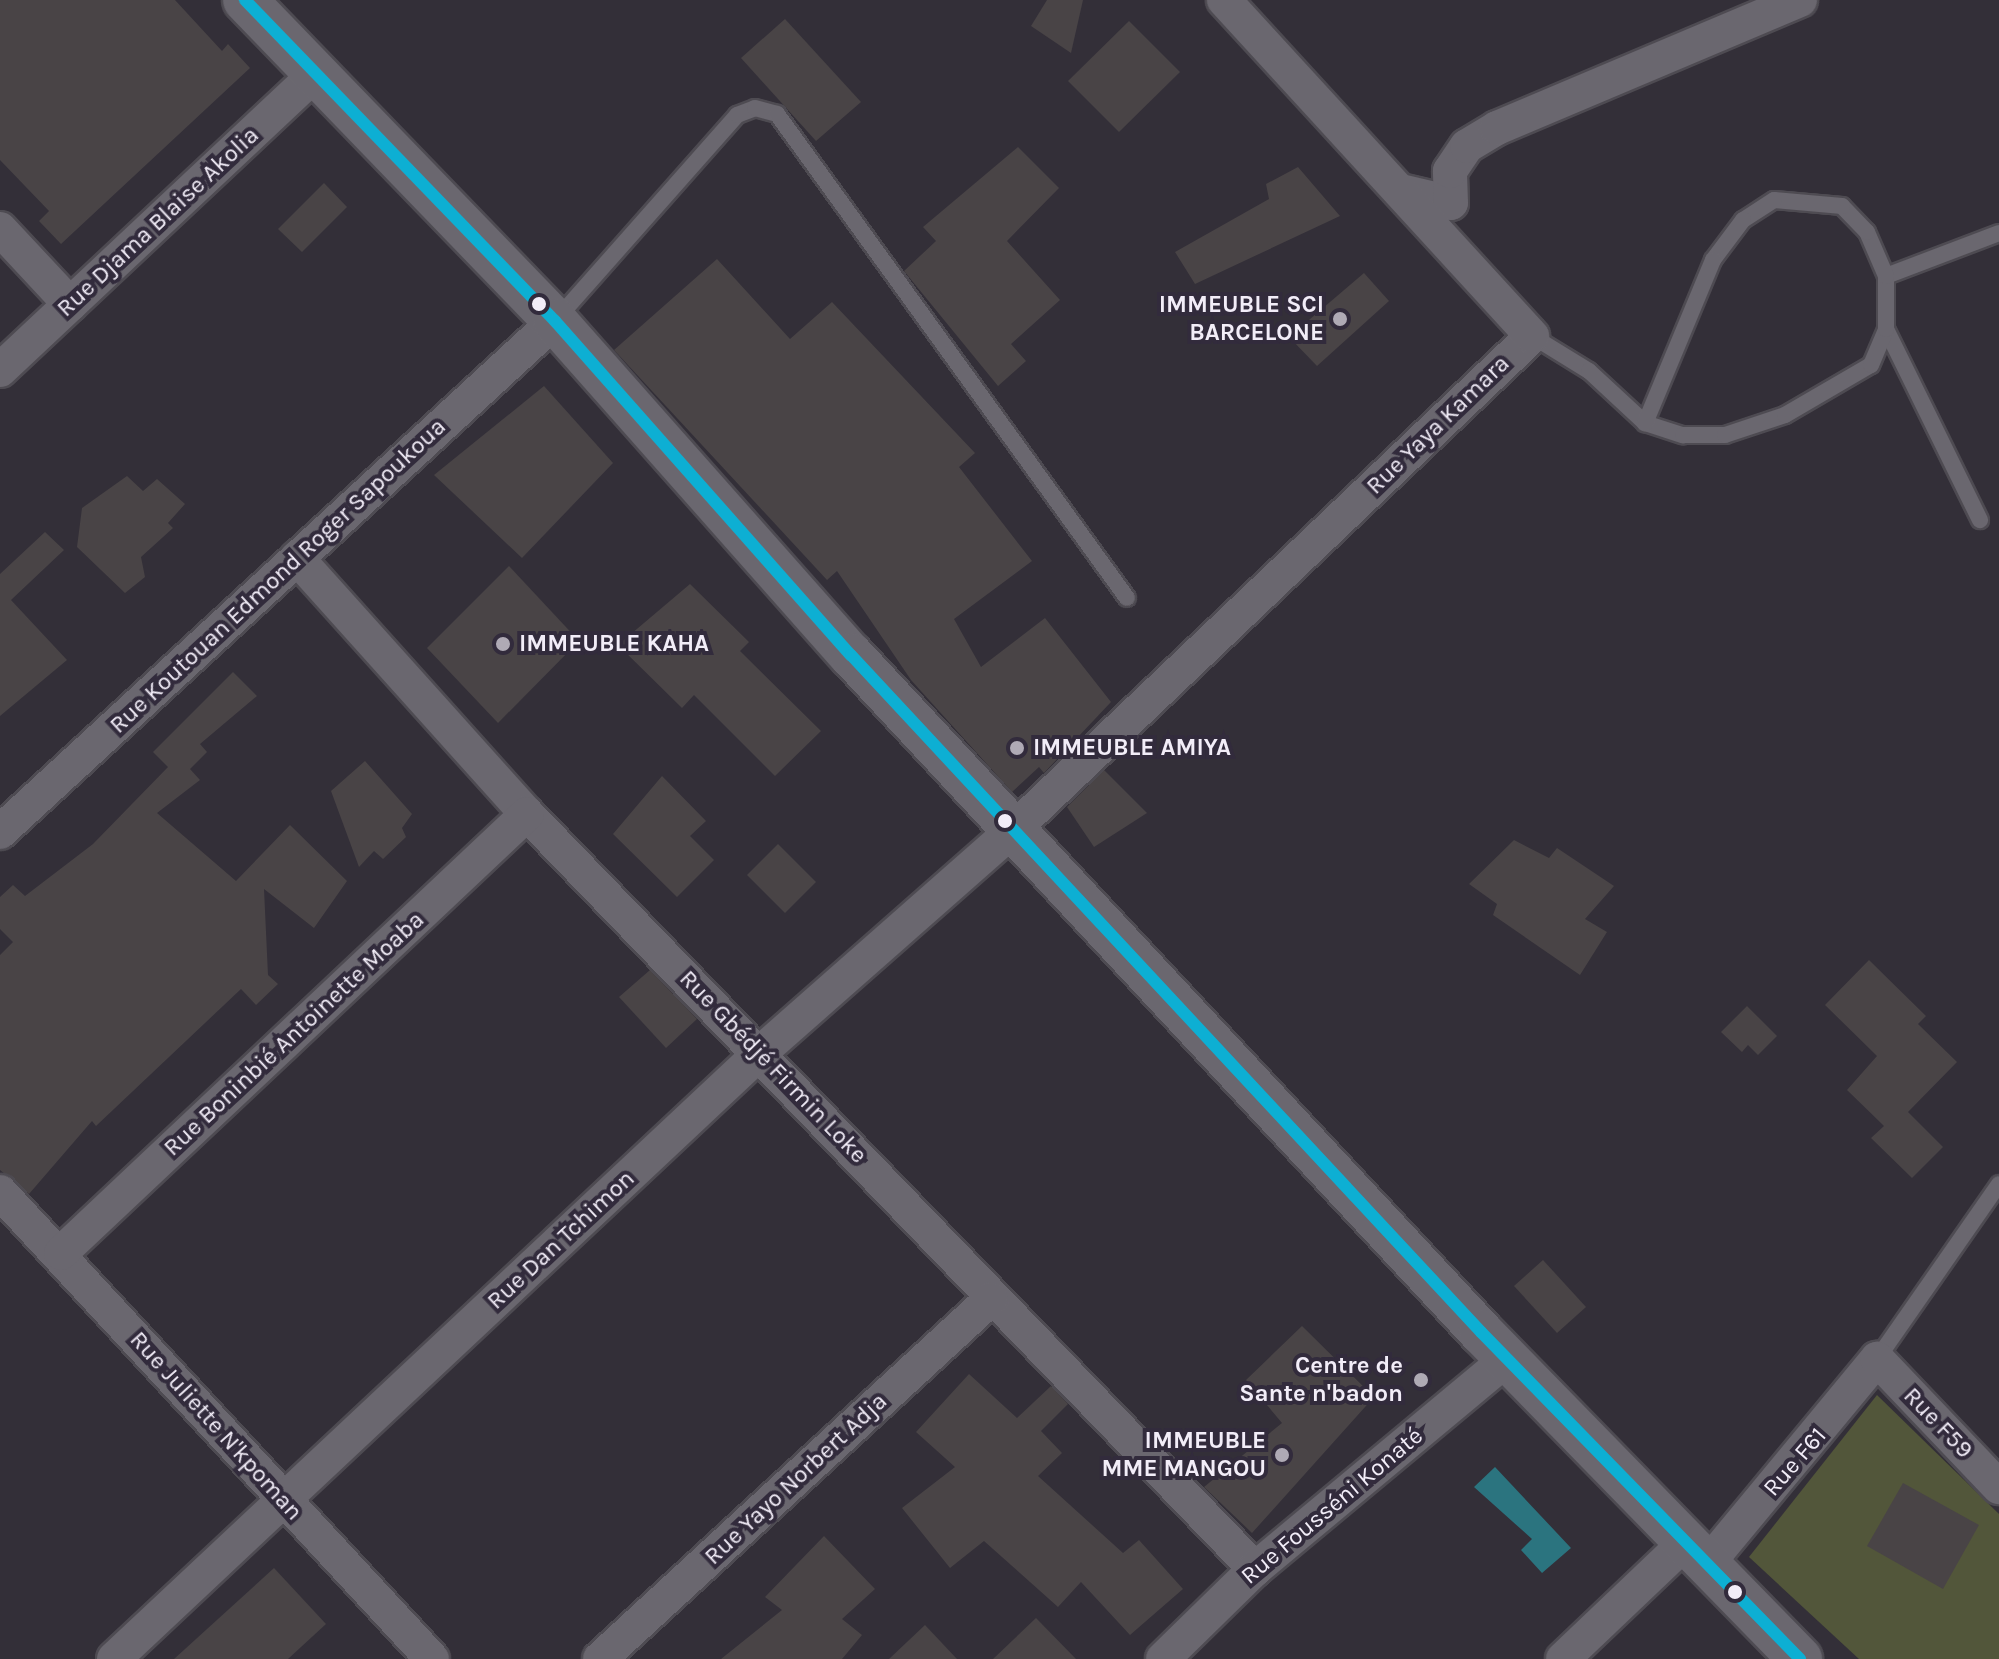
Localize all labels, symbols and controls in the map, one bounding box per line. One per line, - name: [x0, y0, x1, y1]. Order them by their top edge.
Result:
- street label: Rue Djama Blaise Akolia: [51, 121, 265, 323]
- place label: IMMEUBLE SCI BARCELONE: [1159, 291, 1324, 347]
- unlabelled marker: [531, 296, 547, 312]
- marker: IMMEUBLE SCI BARCELONE: [1331, 310, 1349, 328]
- street label: Rue Yaya Kamara: [1361, 349, 1515, 501]
- street label: Rue Koutouan Edmond Roger Sapoukoua: [104, 412, 452, 740]
- place label: IMMEUBLE KAHA: [519, 630, 709, 658]
- marker: IMMEUBLE KAHA: [494, 635, 512, 653]
- place label: IMMEUBLE AMIYA: [1033, 734, 1231, 762]
- marker: IMMEUBLE AMIYA: [1008, 739, 1026, 757]
- unlabelled marker: [997, 813, 1013, 829]
- street label: Rue Boninbié Antoinette Moaba: [158, 906, 430, 1162]
- street label: Rue Gbédjé Firmin Loke: [673, 964, 873, 1170]
- street label: Rue Dan Tchimon: [481, 1164, 641, 1316]
- street label: Rue Juliette N'kpoman: [124, 1326, 308, 1526]
- place label: Centre de Sante n'badon: [1239, 1352, 1403, 1408]
- marker: Centre de Sante n'badon: [1410, 1369, 1432, 1391]
- street label: Rue F59: [1897, 1382, 1979, 1464]
- street label: Rue Yayo Norbert Adja: [699, 1387, 893, 1571]
- street label: Rue Fousséni Konaté: [1235, 1422, 1429, 1590]
- street label: Rue F61: [1757, 1422, 1833, 1502]
- place label: IMMEUBLE MME MANGOU: [1101, 1427, 1266, 1483]
- marker: IMMEUBLE MME MANGOU: [1273, 1446, 1291, 1464]
- unlabelled marker: [1727, 1584, 1743, 1600]

